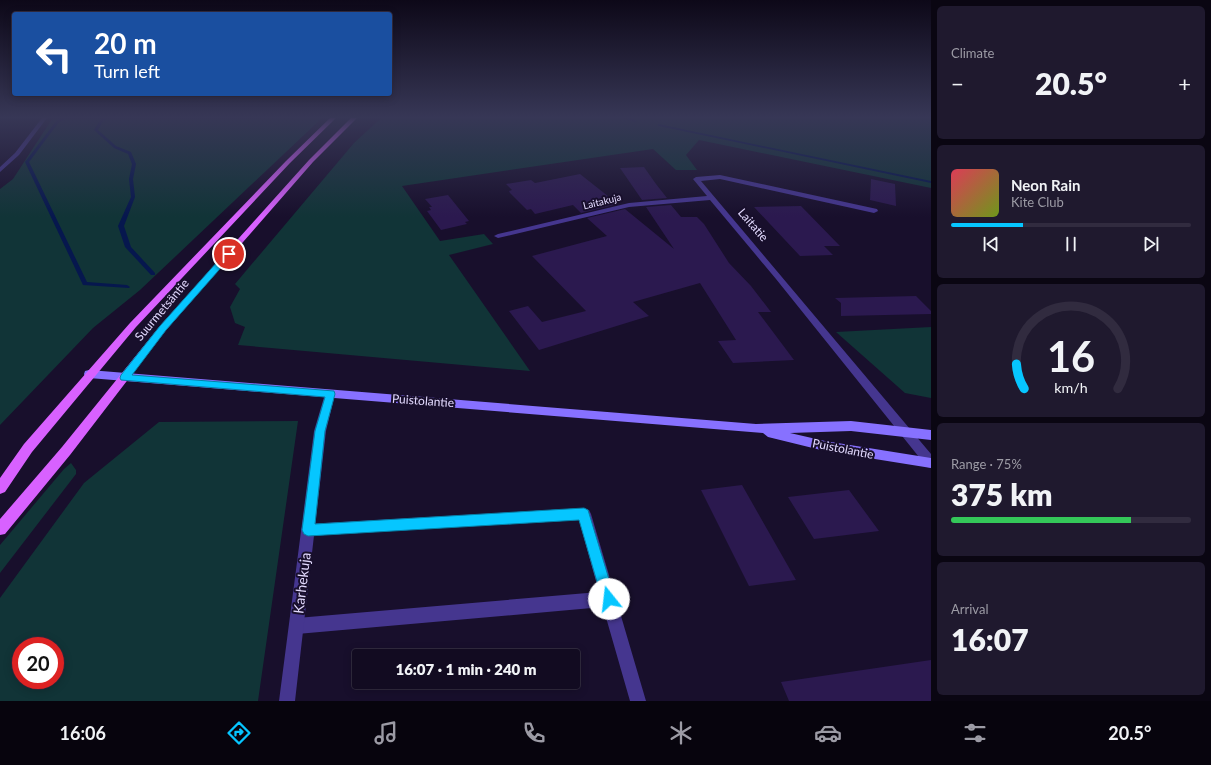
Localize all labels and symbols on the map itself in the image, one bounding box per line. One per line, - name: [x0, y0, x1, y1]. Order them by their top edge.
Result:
- street label: Laitakuja: [582, 190, 622, 212]
- street label: Laitatie: [735, 205, 772, 244]
- pin: [212, 237, 246, 271]
- street label: Suurmetsäntie: [131, 276, 192, 344]
- street label: Puistolantie: [392, 391, 455, 410]
- street label: Puistolantie: [811, 435, 875, 462]
- street label: Karhekuja: [289, 551, 314, 615]
- position arrow: [588, 578, 630, 620]
- speed limit sign: 20: [12, 637, 64, 689]

